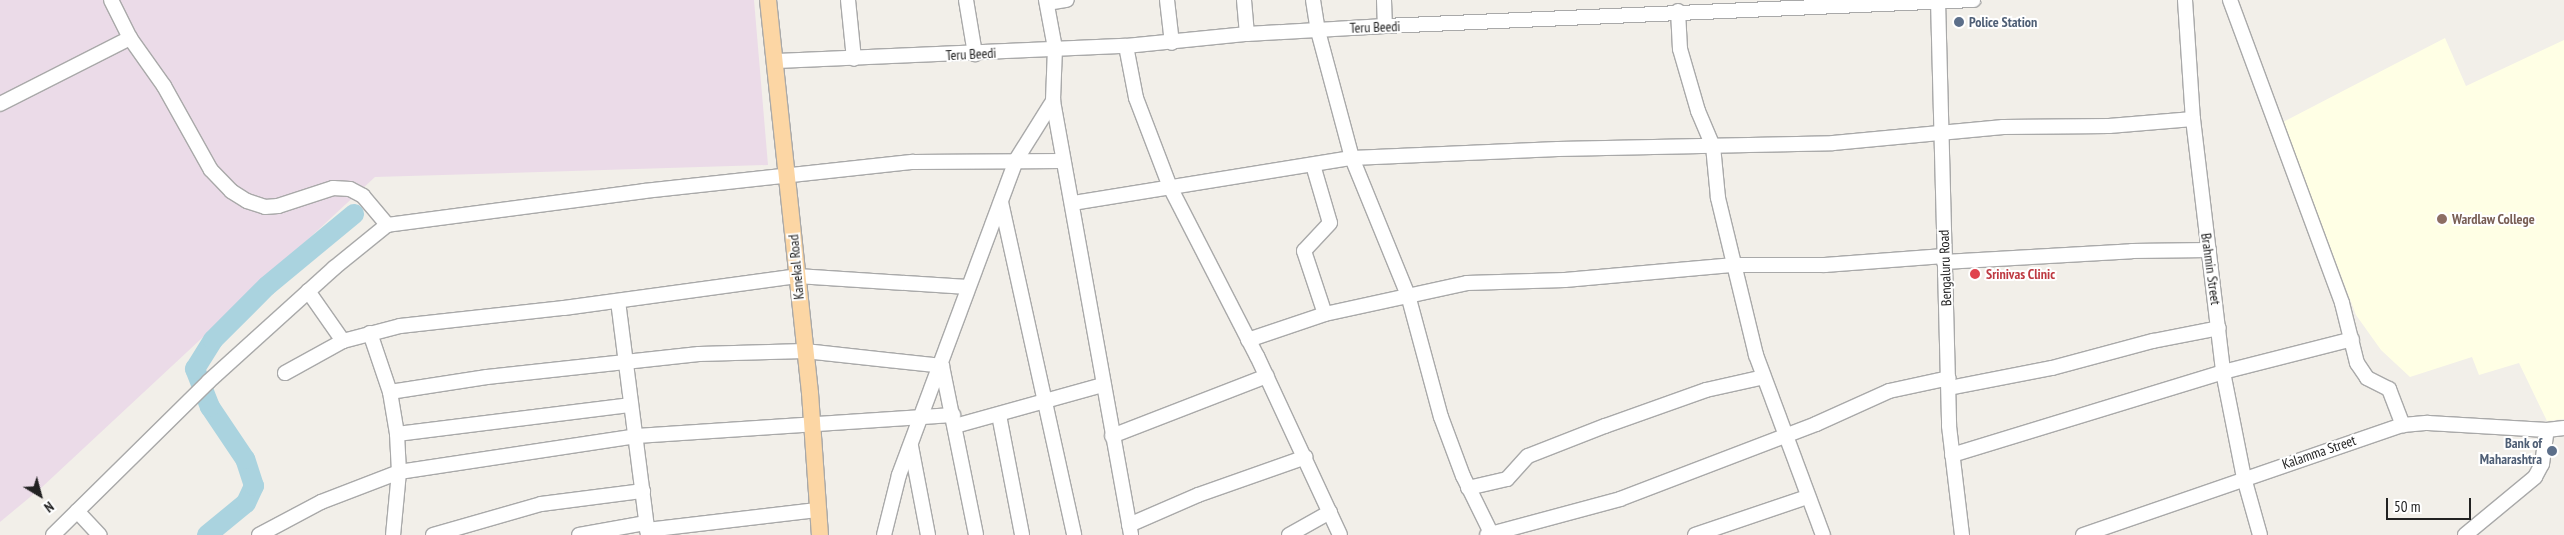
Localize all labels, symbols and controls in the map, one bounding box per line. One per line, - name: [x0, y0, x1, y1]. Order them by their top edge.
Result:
- place label: Police Station: [1969, 14, 2037, 30]
- marker: Police Station: [1953, 16, 1965, 28]
- street label: Teru Beedi: [1349, 18, 1401, 36]
- street label: Teru Beedi: [945, 44, 997, 64]
- place label: Wardlaw College: [2452, 211, 2535, 227]
- marker: Wardlaw College: [2436, 213, 2448, 225]
- street label: Bengaluru Road: [1935, 230, 1955, 306]
- street label: Brahmin Street: [2198, 232, 2224, 306]
- street label: Kanekal Road: [785, 234, 807, 300]
- place label: Srinivas Clinic: [1986, 266, 2055, 282]
- marker: Srinivas Clinic: [1968, 267, 1982, 281]
- street label: Kalamma Street: [2280, 432, 2358, 472]
- place label: Bank of Maharashtra: [2480, 435, 2542, 468]
- marker: Bank of Maharashtra: [2546, 445, 2558, 457]
- north arrow: [15, 470, 65, 520]
- scale bar: [2389, 488, 2474, 520]
- text: 50 m: [2394, 497, 2420, 516]
- text: N: [41, 498, 57, 516]

